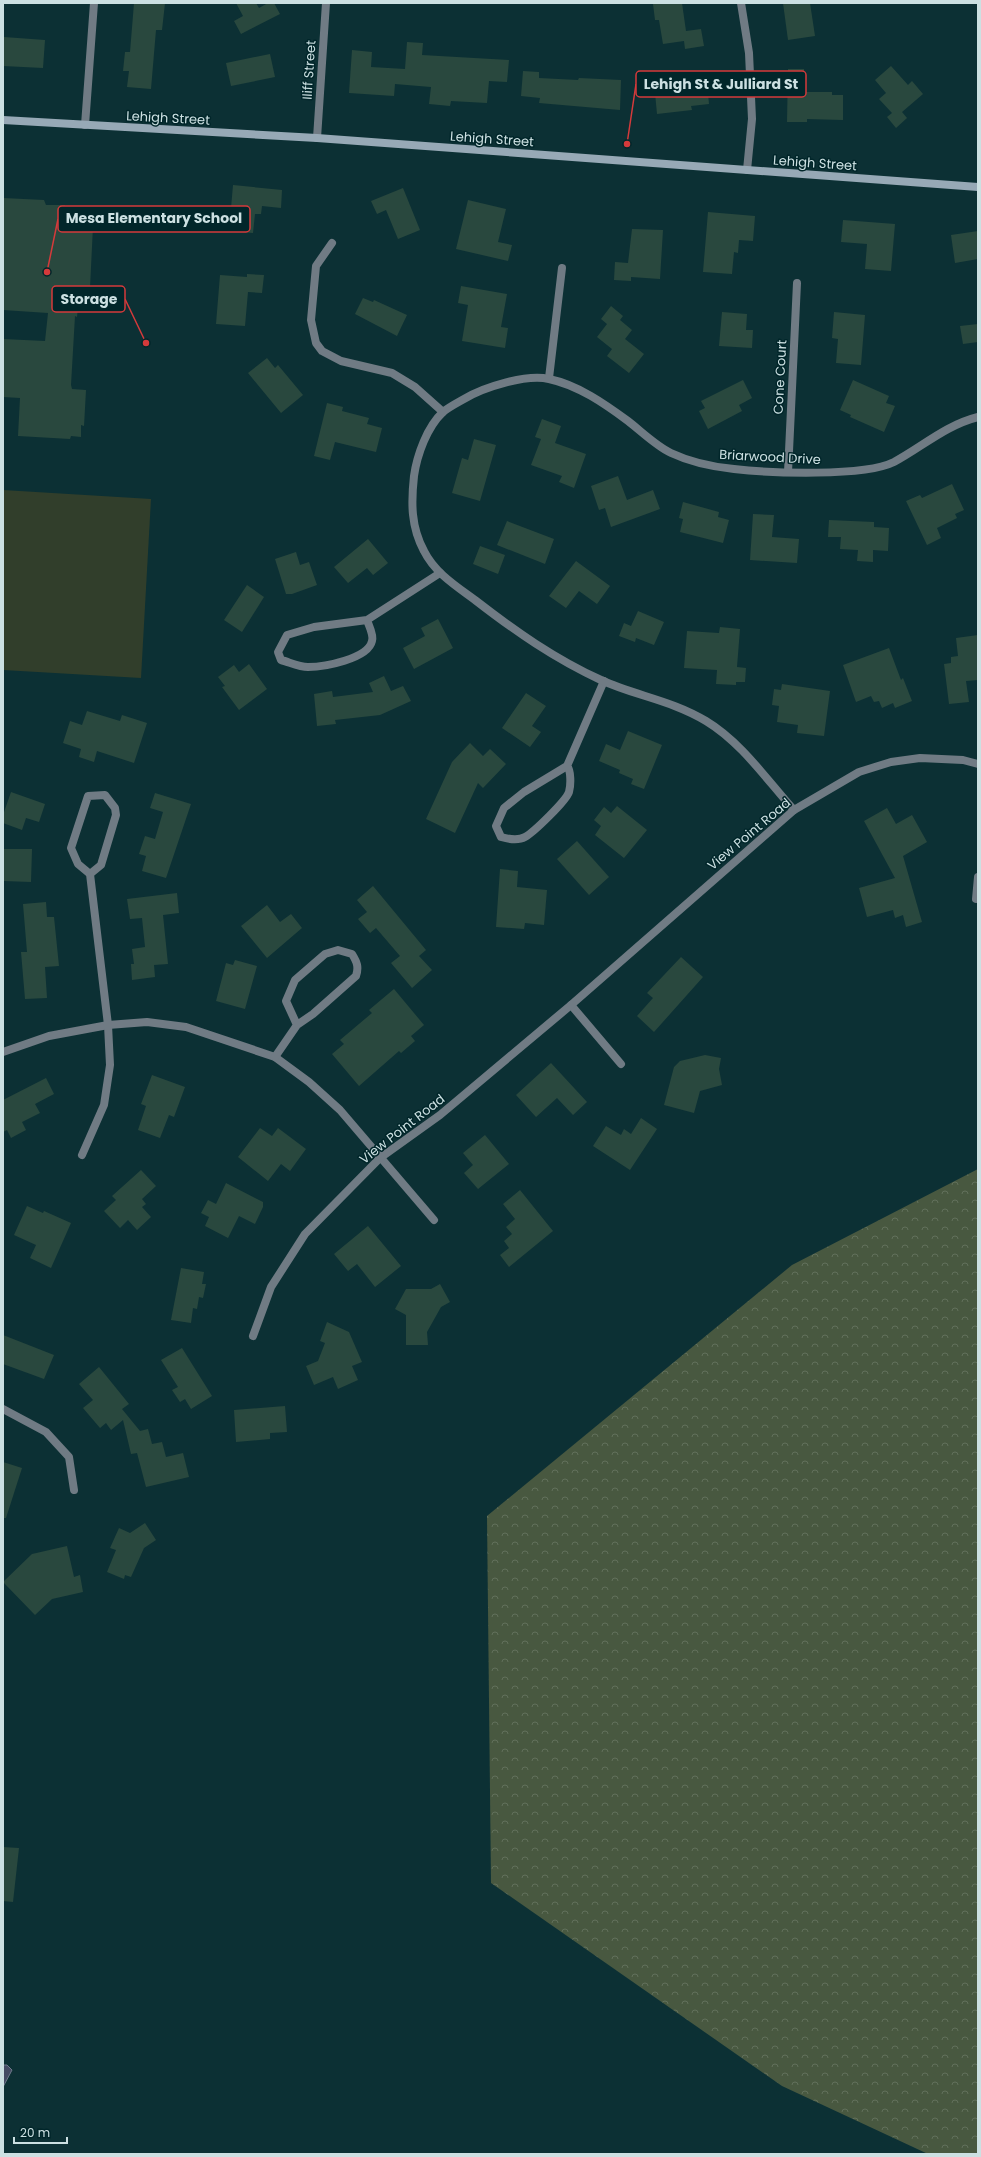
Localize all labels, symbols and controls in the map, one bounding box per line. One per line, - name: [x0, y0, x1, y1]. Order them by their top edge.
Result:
- street label: Iliff Street: [297, 39, 321, 100]
- callout: Lehigh St & Julliard St: [636, 71, 806, 97]
- text: Lehigh St & Julliard St: [644, 74, 798, 94]
- street label: Lehigh Street: [126, 106, 211, 130]
- street label: Lehigh Street: [450, 127, 535, 151]
- street label: Lehigh Street: [773, 151, 858, 175]
- callout: Mesa Elementary School: [58, 206, 250, 232]
- text: Mesa Elementary School: [66, 208, 242, 228]
- callout: Storage: [52, 286, 125, 312]
- text: Storage: [61, 289, 118, 309]
- street label: Cone Court: [769, 339, 791, 415]
- street label: Briarwood Drive: [719, 445, 821, 469]
- street label: View Point Road: [703, 793, 795, 875]
- street label: View Point Road: [355, 1090, 449, 1168]
- scale bar: [14, 2119, 67, 2145]
- text: 20 m: [20, 2124, 50, 2141]

